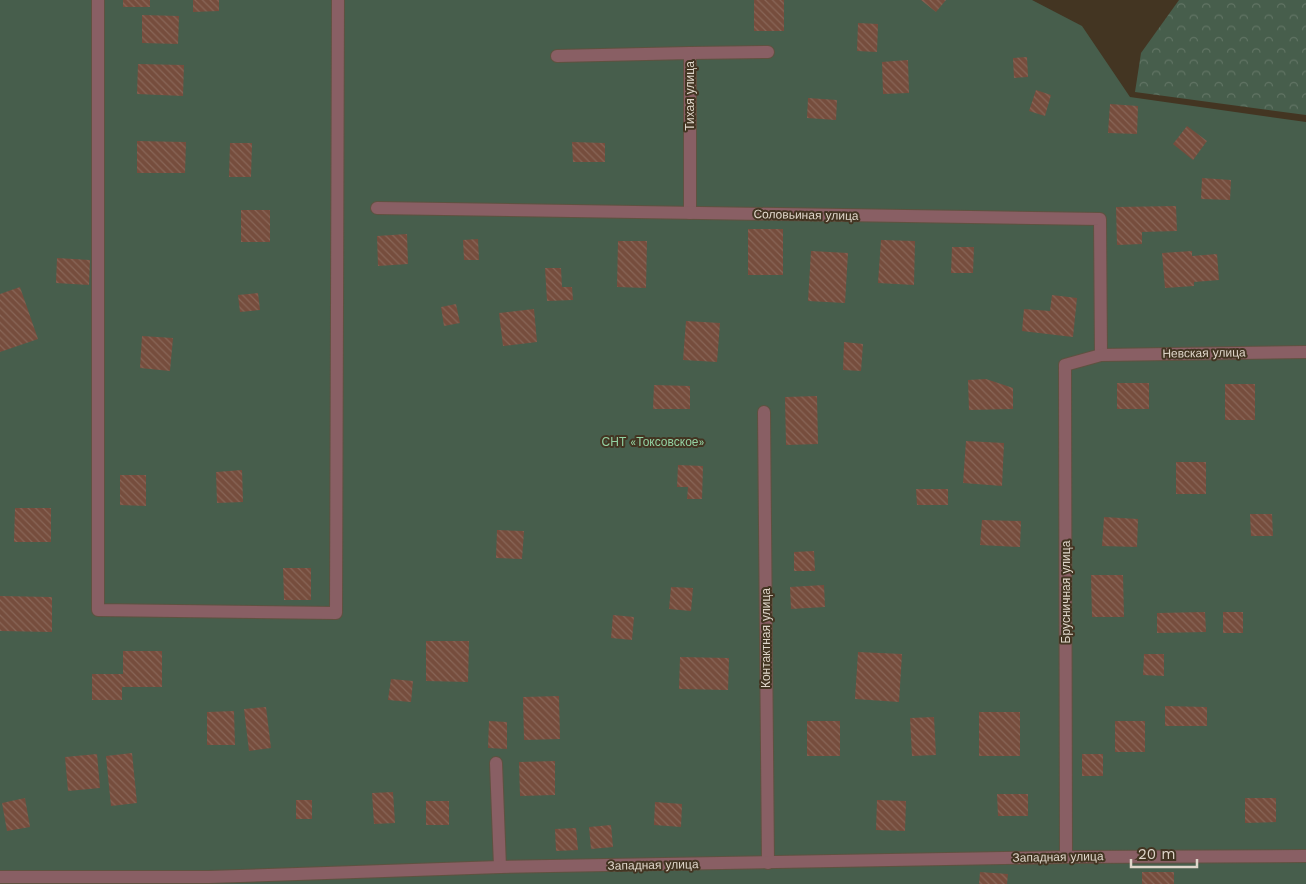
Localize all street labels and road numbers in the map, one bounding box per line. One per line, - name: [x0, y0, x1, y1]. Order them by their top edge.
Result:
- street label: Тихая улица: [683, 61, 697, 131]
- street label: Соловьиная улица: [753, 207, 859, 223]
- street label: Невская улица: [1162, 345, 1246, 361]
- street label: Брусничная улица: [1059, 540, 1073, 643]
- street label: Контактная улица: [759, 588, 773, 688]
- street label: Западная улица: [1012, 849, 1104, 865]
- street label: Западная улица: [607, 857, 699, 873]

